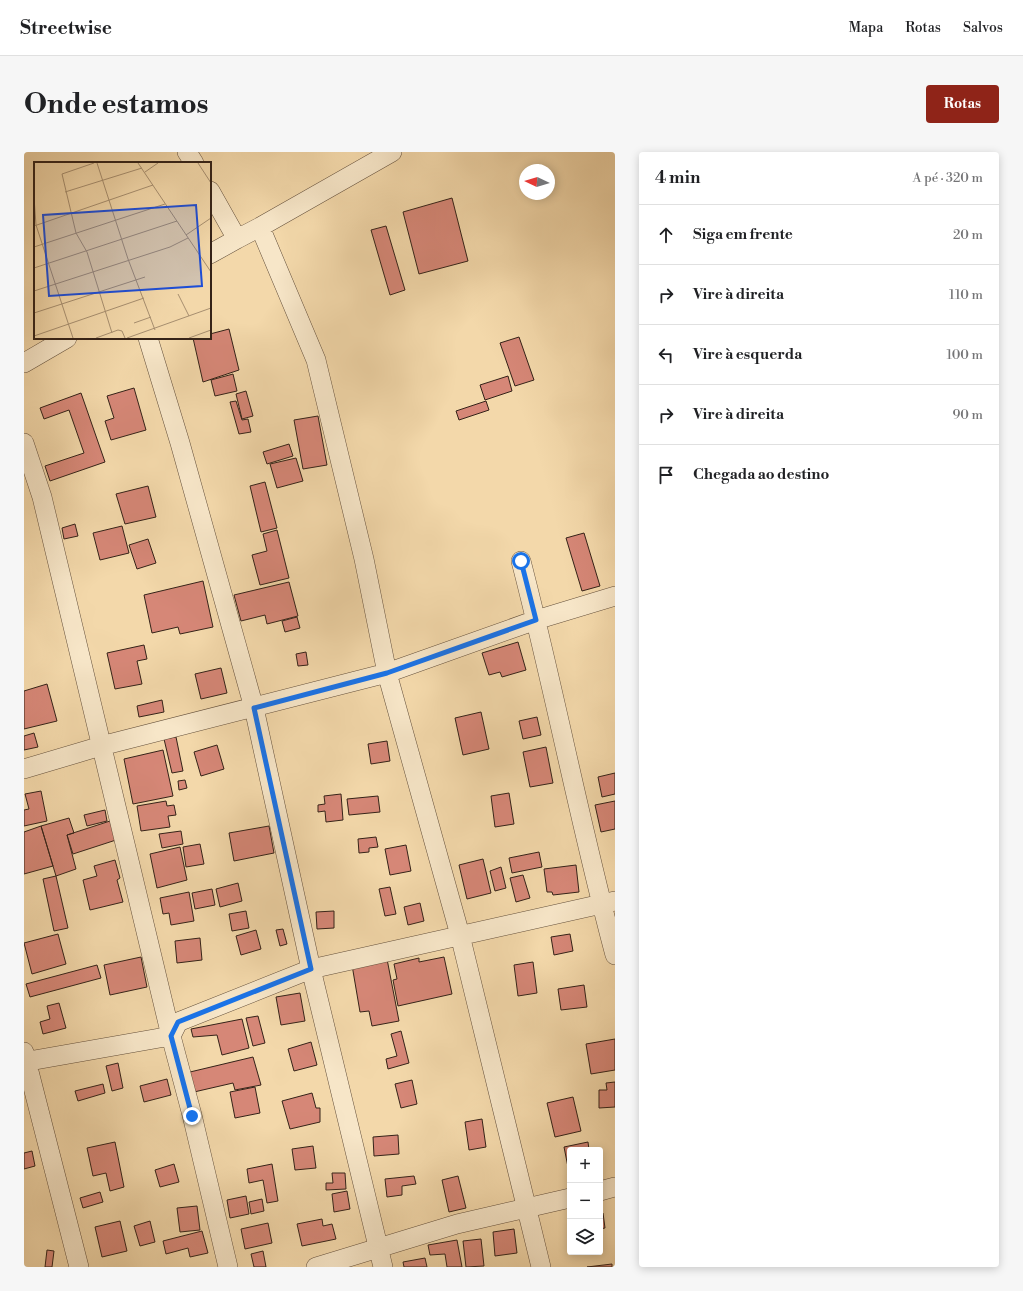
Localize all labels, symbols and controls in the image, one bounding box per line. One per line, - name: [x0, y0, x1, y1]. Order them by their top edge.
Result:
- text: Streetwise: [20, 16, 112, 40]
- text: Mapa: [849, 19, 883, 37]
- text: Rotas: [905, 19, 941, 37]
- text: Salvos: [963, 19, 1003, 37]
- button: Rotas: [926, 85, 999, 123]
- text: Onde estamos: [24, 87, 209, 122]
- inset map: [34, 162, 211, 339]
- north arrow: [519, 164, 555, 200]
- text: 4 min: [655, 167, 700, 189]
- text: A pé · 320 m: [913, 170, 983, 186]
- icon: ahead: [655, 224, 677, 246]
- text: Siga em frente: [693, 225, 793, 244]
- text: 20 m: [953, 227, 983, 243]
- icon: right: [655, 284, 677, 306]
- text: Vire à direita: [693, 285, 784, 304]
- text: 110 m: [949, 287, 983, 303]
- icon: left: [655, 344, 677, 366]
- text: Vire à esquerda: [693, 345, 802, 364]
- text: 100 m: [947, 347, 983, 363]
- icon: right: [655, 404, 677, 426]
- text: Vire à direita: [693, 405, 784, 424]
- text: 90 m: [952, 407, 983, 423]
- icon: arrive: [655, 464, 677, 486]
- text: Chegada ao destino: [693, 465, 829, 484]
- route start: [512, 552, 530, 570]
- route end: [183, 1107, 201, 1125]
- map controls: [567, 1147, 603, 1255]
- button: +: [567, 1147, 603, 1183]
- button: −: [567, 1183, 603, 1219]
- button: layers: [567, 1219, 603, 1255]

